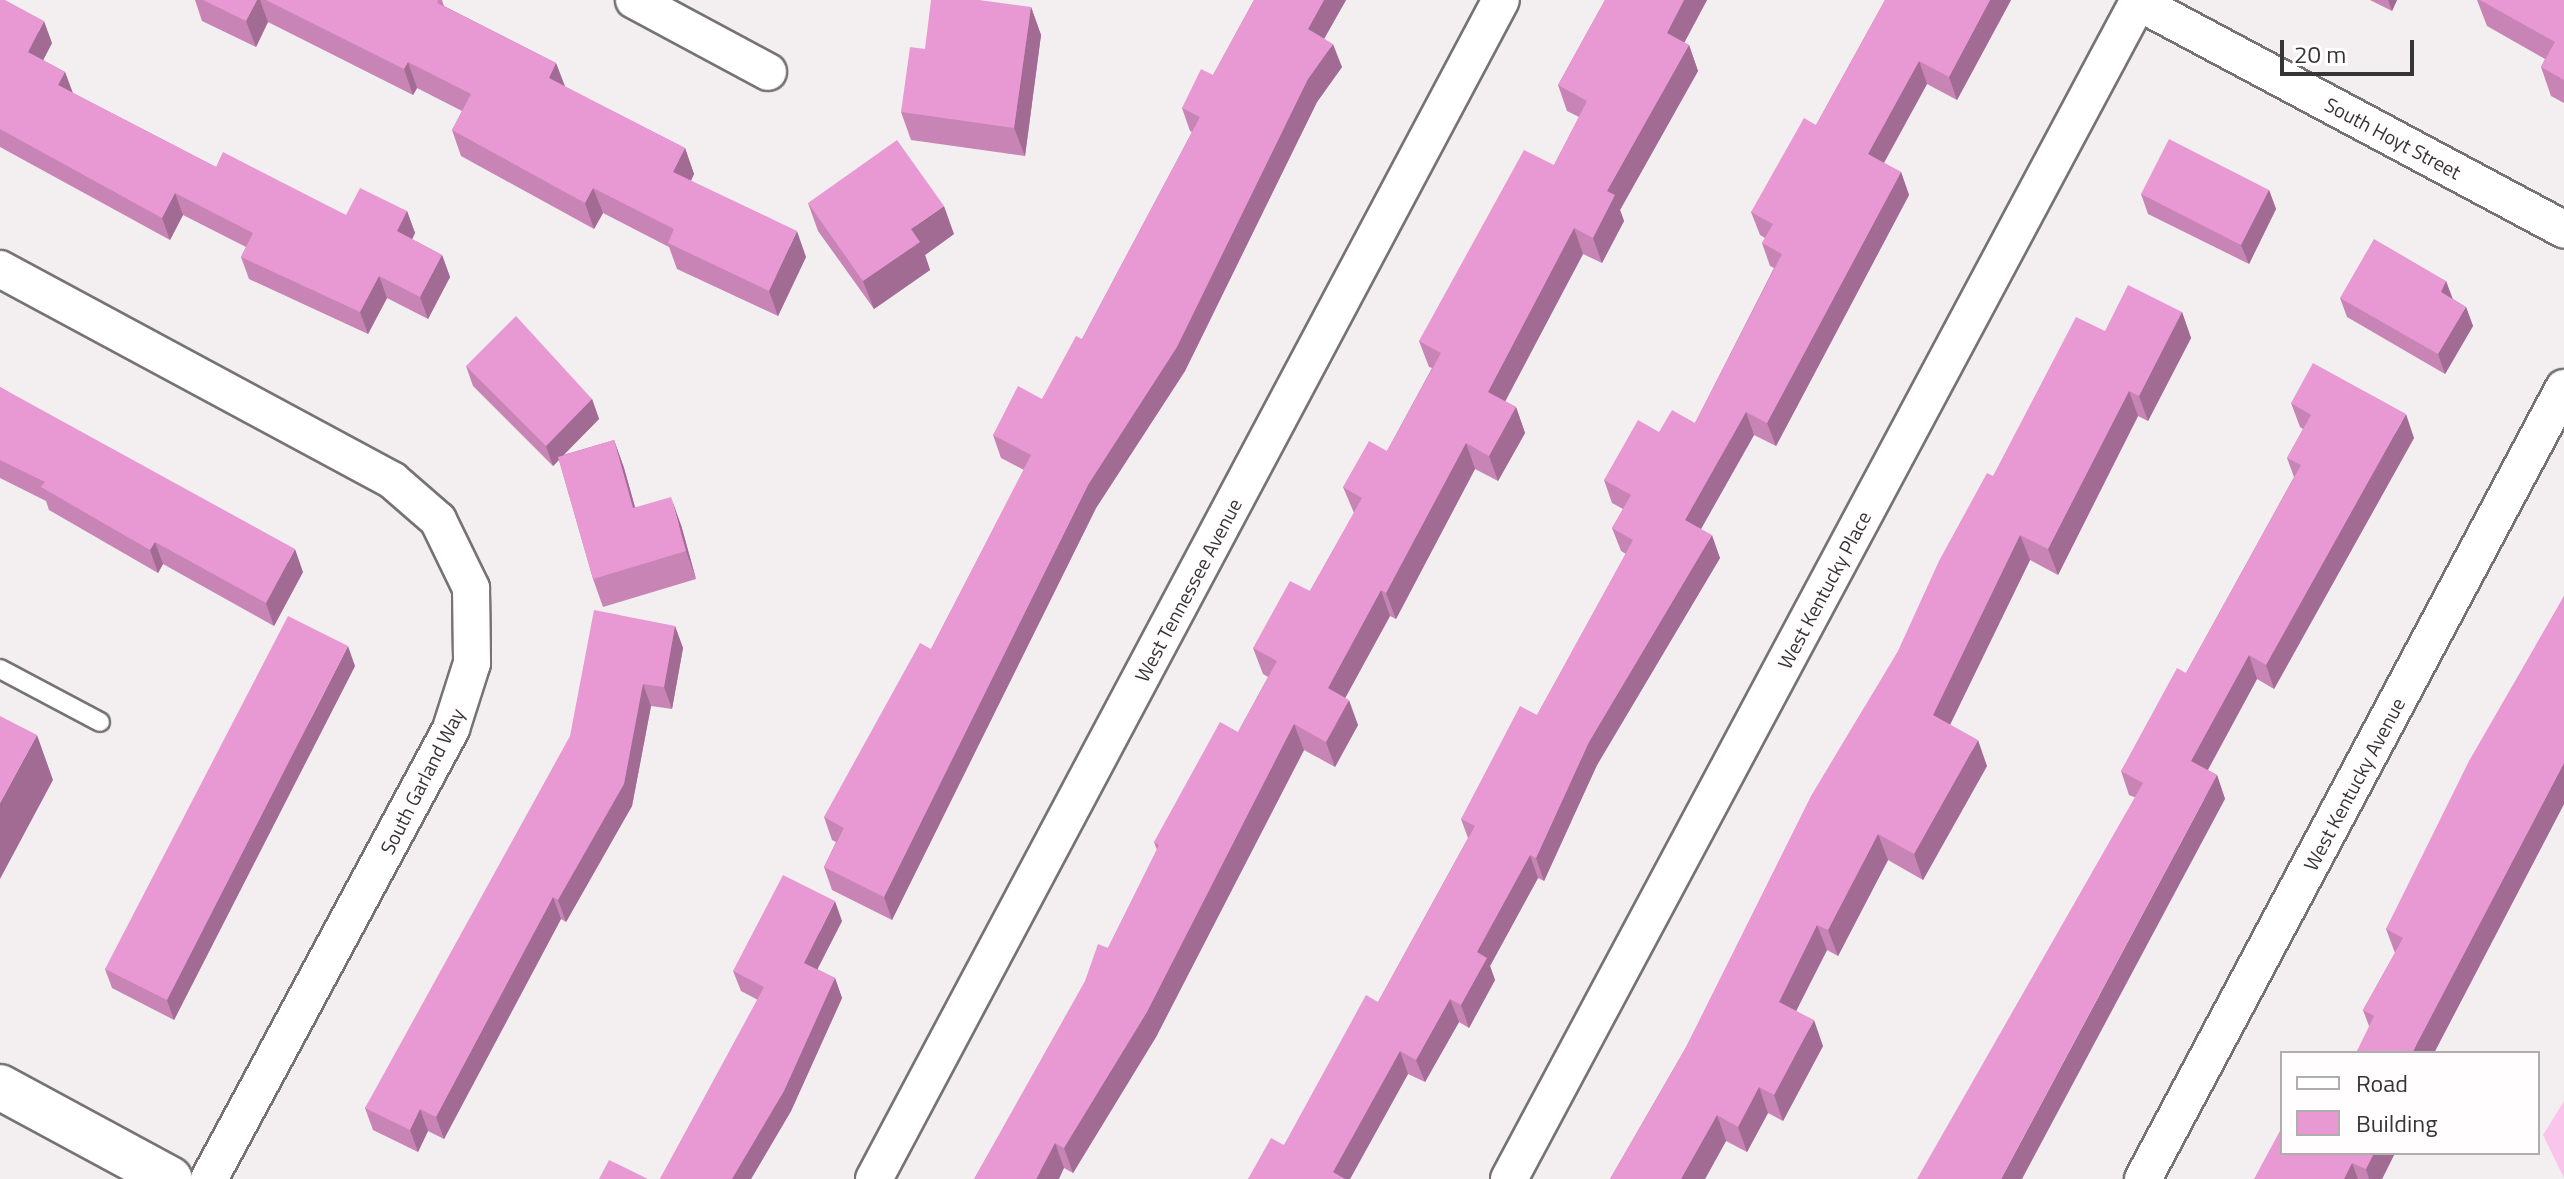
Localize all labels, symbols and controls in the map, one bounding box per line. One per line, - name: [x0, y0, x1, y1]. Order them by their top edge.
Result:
- scale bar: [2284, 24, 2418, 74]
- text: 20 m: [2294, 36, 2346, 72]
- street label: South Hoyt Street: [2321, 92, 2465, 184]
- street label: West Tennessee Avenue: [1129, 494, 1247, 686]
- street label: West Kentucky Place: [1772, 507, 1876, 673]
- street label: West Kentucky Avenue: [2298, 693, 2410, 875]
- street label: South Garland Way: [375, 704, 469, 858]
- legend: [2280, 1051, 2540, 1155]
- text: Road: [2356, 1065, 2408, 1101]
- text: Building: [2356, 1105, 2438, 1141]

